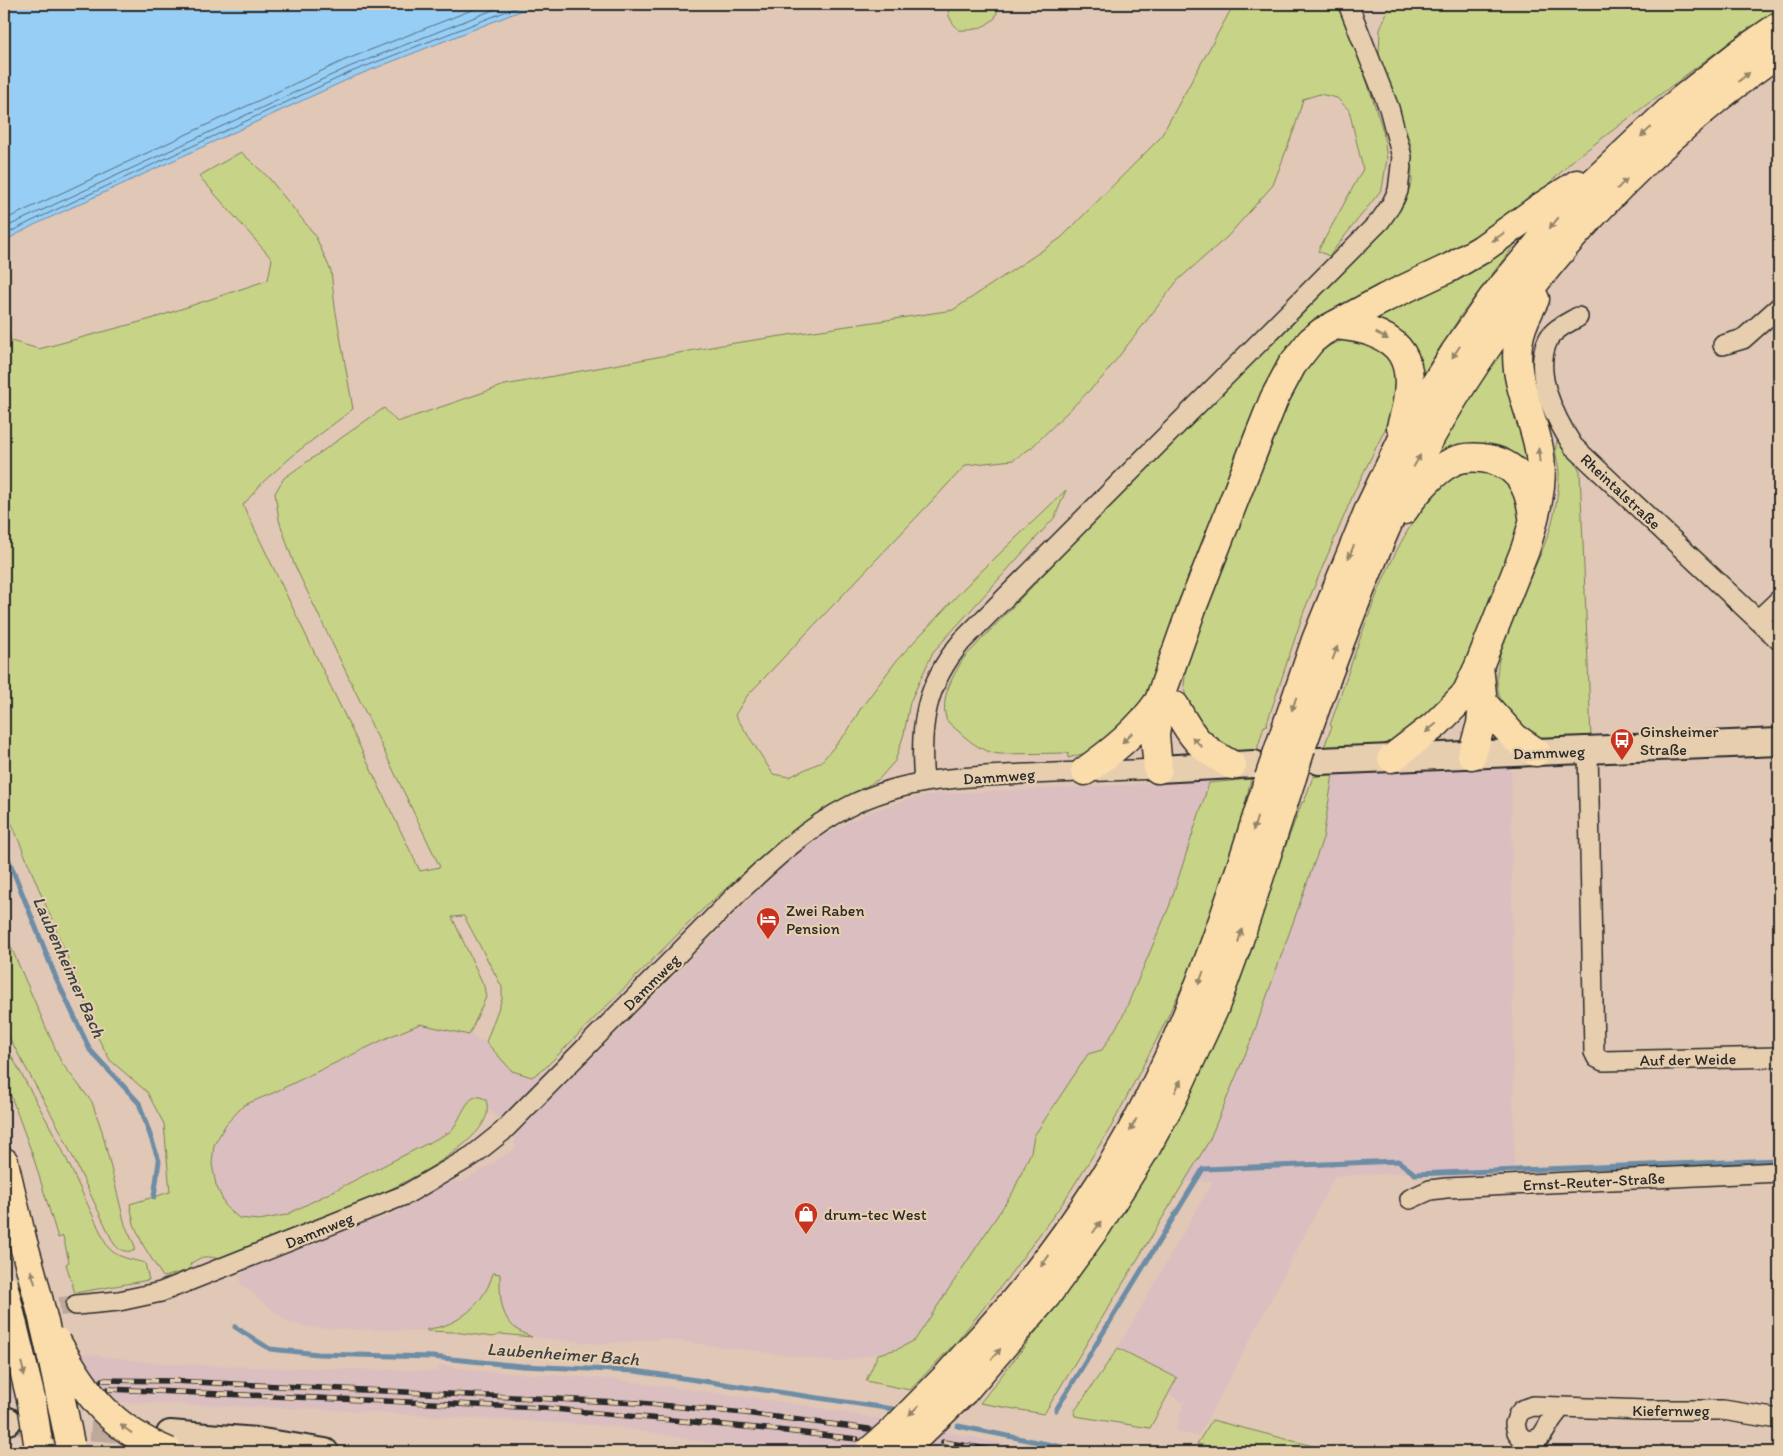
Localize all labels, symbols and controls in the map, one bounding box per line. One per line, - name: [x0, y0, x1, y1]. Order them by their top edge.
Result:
- one-way arrow: [1737, 71, 1750, 82]
- one-way arrow: [1640, 126, 1652, 138]
- one-way arrow: [1616, 178, 1628, 190]
- one-way arrow: [1549, 216, 1560, 229]
- one-way arrow: [1492, 232, 1505, 242]
- one-way arrow: [1375, 332, 1390, 340]
- one-way arrow: [1451, 345, 1460, 359]
- one-way arrow: [1535, 447, 1543, 463]
- street label: Rheintalstraße: [1577, 449, 1665, 533]
- one-way arrow: [1413, 454, 1422, 468]
- one-way arrow: [1347, 545, 1355, 560]
- one-way arrow: [1331, 645, 1339, 660]
- one-way arrow: [1290, 697, 1298, 712]
- place label: Ginsheimer Straße: [1640, 722, 1719, 759]
- one-way arrow: [1424, 723, 1437, 734]
- bus stop icon: Ginsheimer Straße: [1609, 727, 1635, 761]
- one-way arrow: [1122, 732, 1134, 744]
- one-way arrow: [1192, 736, 1204, 748]
- street label: Dammweg: [1513, 742, 1586, 763]
- street label: Dammweg: [962, 764, 1036, 788]
- one-way arrow: [1250, 817, 1258, 832]
- water label: Laubenheimer Bach: [28, 893, 110, 1041]
- place label: Zwei Raben Pension: [786, 901, 865, 938]
- hotel icon: Zwei Raben Pension: [755, 906, 781, 940]
- one-way arrow: [1236, 929, 1244, 944]
- street label: Dammweg: [619, 950, 684, 1015]
- one-way arrow: [1197, 971, 1205, 985]
- street label: Auf der Weide: [1640, 1049, 1736, 1070]
- one-way arrow: [1174, 1079, 1182, 1093]
- one-way arrow: [1129, 1119, 1138, 1132]
- street label: Ernst-Reuter-Straße: [1522, 1168, 1666, 1195]
- shop icon: drum-tec West: [793, 1201, 819, 1235]
- place label: drum-tec West: [824, 1205, 927, 1224]
- street label: Dammweg: [282, 1208, 357, 1253]
- one-way arrow: [1092, 1220, 1101, 1234]
- one-way arrow: [1040, 1254, 1050, 1268]
- one-way arrow: [29, 1270, 37, 1285]
- water label: Laubenheimer Bach: [486, 1338, 640, 1370]
- one-way arrow: [990, 1348, 1001, 1361]
- one-way arrow: [19, 1362, 27, 1377]
- street label: Kiefernweg: [1632, 1401, 1711, 1420]
- one-way arrow: [908, 1404, 920, 1416]
- one-way arrow: [119, 1424, 133, 1434]

